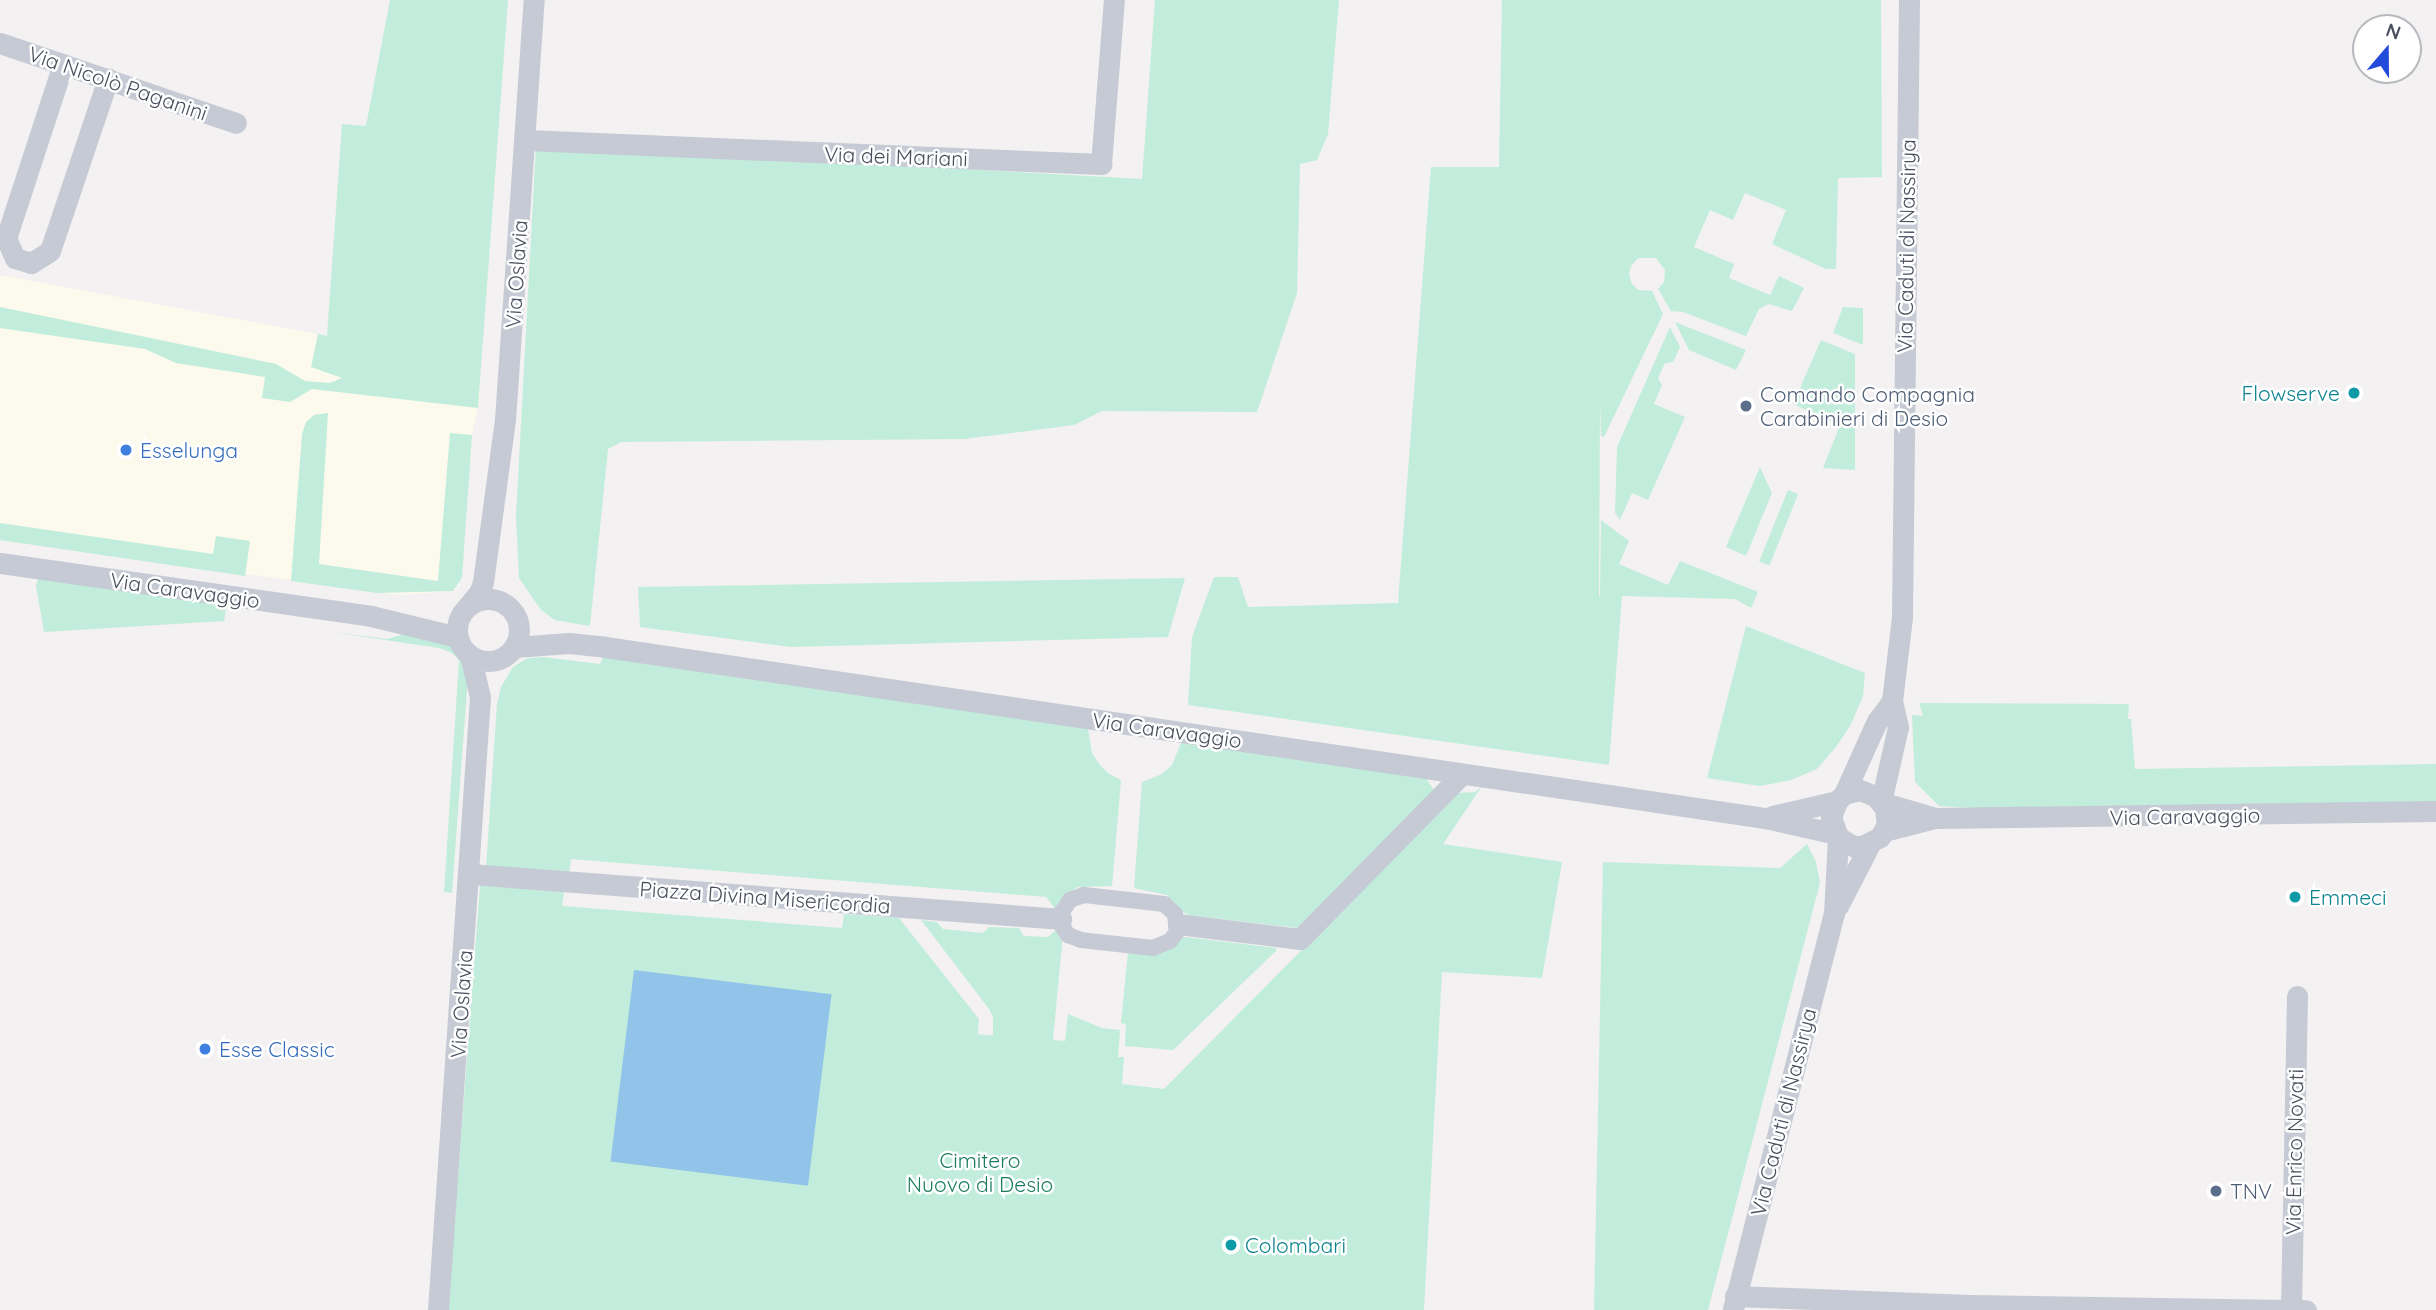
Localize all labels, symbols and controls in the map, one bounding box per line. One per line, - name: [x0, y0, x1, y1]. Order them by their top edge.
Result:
- north arrow: [2352, 14, 2422, 84]
- text: N: [2383, 17, 2404, 45]
- street label: Via Nicolò Paganini: [25, 41, 211, 125]
- street label: Via Caduti di Nassirya: [1892, 139, 1920, 353]
- street label: Via dei Mariani: [824, 141, 968, 171]
- street label: Via Oslavia: [500, 219, 532, 329]
- place label: Flowserve: [2241, 380, 2340, 406]
- place label: Comando Compagnia Carabinieri di Desio: [1760, 381, 1975, 431]
- marker: Flowserve: [2346, 385, 2362, 401]
- marker: Comando Compagnia Carabinieri di Desio: [1738, 398, 1754, 414]
- place label: Esselunga: [140, 437, 238, 463]
- marker: Esselunga: [118, 442, 134, 458]
- street label: Via Caravaggio: [109, 567, 261, 613]
- street label: Via Caravaggio: [1091, 707, 1243, 753]
- street label: Via Caravaggio: [2109, 802, 2261, 830]
- street label: Piazza Divina Misericordia: [639, 876, 891, 918]
- place label: Emmeci: [2309, 884, 2386, 910]
- marker: Emmeci: [2287, 889, 2303, 905]
- street label: Via Oslavia: [445, 949, 477, 1059]
- street label: Via Caduti di Nassirya: [1745, 1005, 1821, 1219]
- place label: Esse Classic: [219, 1036, 335, 1062]
- marker: Esse Classic: [197, 1041, 213, 1057]
- street label: Via Enrico Novati: [2280, 1069, 2308, 1235]
- park label: Cimitero Nuovo di Desio: [907, 1147, 1053, 1197]
- place label: TNV: [2230, 1178, 2272, 1204]
- marker: TNV: [2208, 1183, 2224, 1199]
- place label: Colombari: [1245, 1232, 1346, 1258]
- marker: Colombari: [1223, 1237, 1239, 1253]

